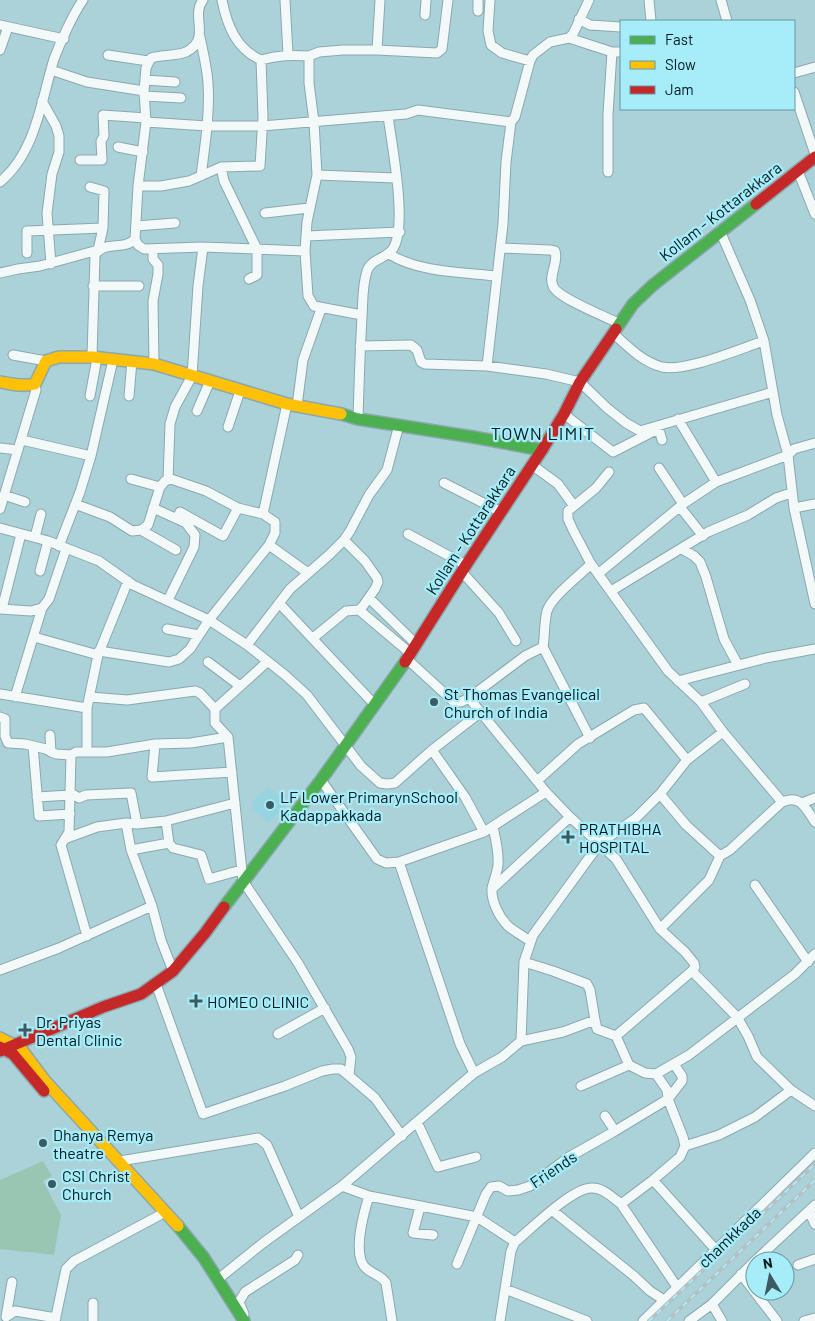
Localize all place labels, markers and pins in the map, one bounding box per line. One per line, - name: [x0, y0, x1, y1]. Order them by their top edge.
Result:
- place label: St Thomas Evangelical Church of India: [444, 684, 600, 721]
- marker: St Thomas Evangelical Church of India: [428, 696, 440, 708]
- place label: LF Lower PrimarynSchool Kadappakkada: [280, 787, 458, 824]
- marker: LF Lower PrimarynSchool Kadappakkada: [264, 799, 276, 811]
- place label: PRATHIBHA HOSPITAL: [579, 819, 662, 856]
- marker: PRATHIBHA HOSPITAL: [561, 830, 575, 844]
- place label: HOMEO CLINIC: [207, 992, 309, 1011]
- marker: HOMEO CLINIC: [189, 994, 203, 1008]
- place label: Dr. Priyas Dental Clinic: [36, 1012, 122, 1049]
- marker: Dr. Priyas Dental Clinic: [18, 1023, 32, 1037]
- place label: Dhanya Remya theatre: [53, 1125, 153, 1162]
- marker: Dhanya Remya theatre: [37, 1137, 49, 1149]
- place label: CSI Christ Church: [62, 1166, 130, 1203]
- marker: CSI Christ Church: [46, 1178, 58, 1190]

